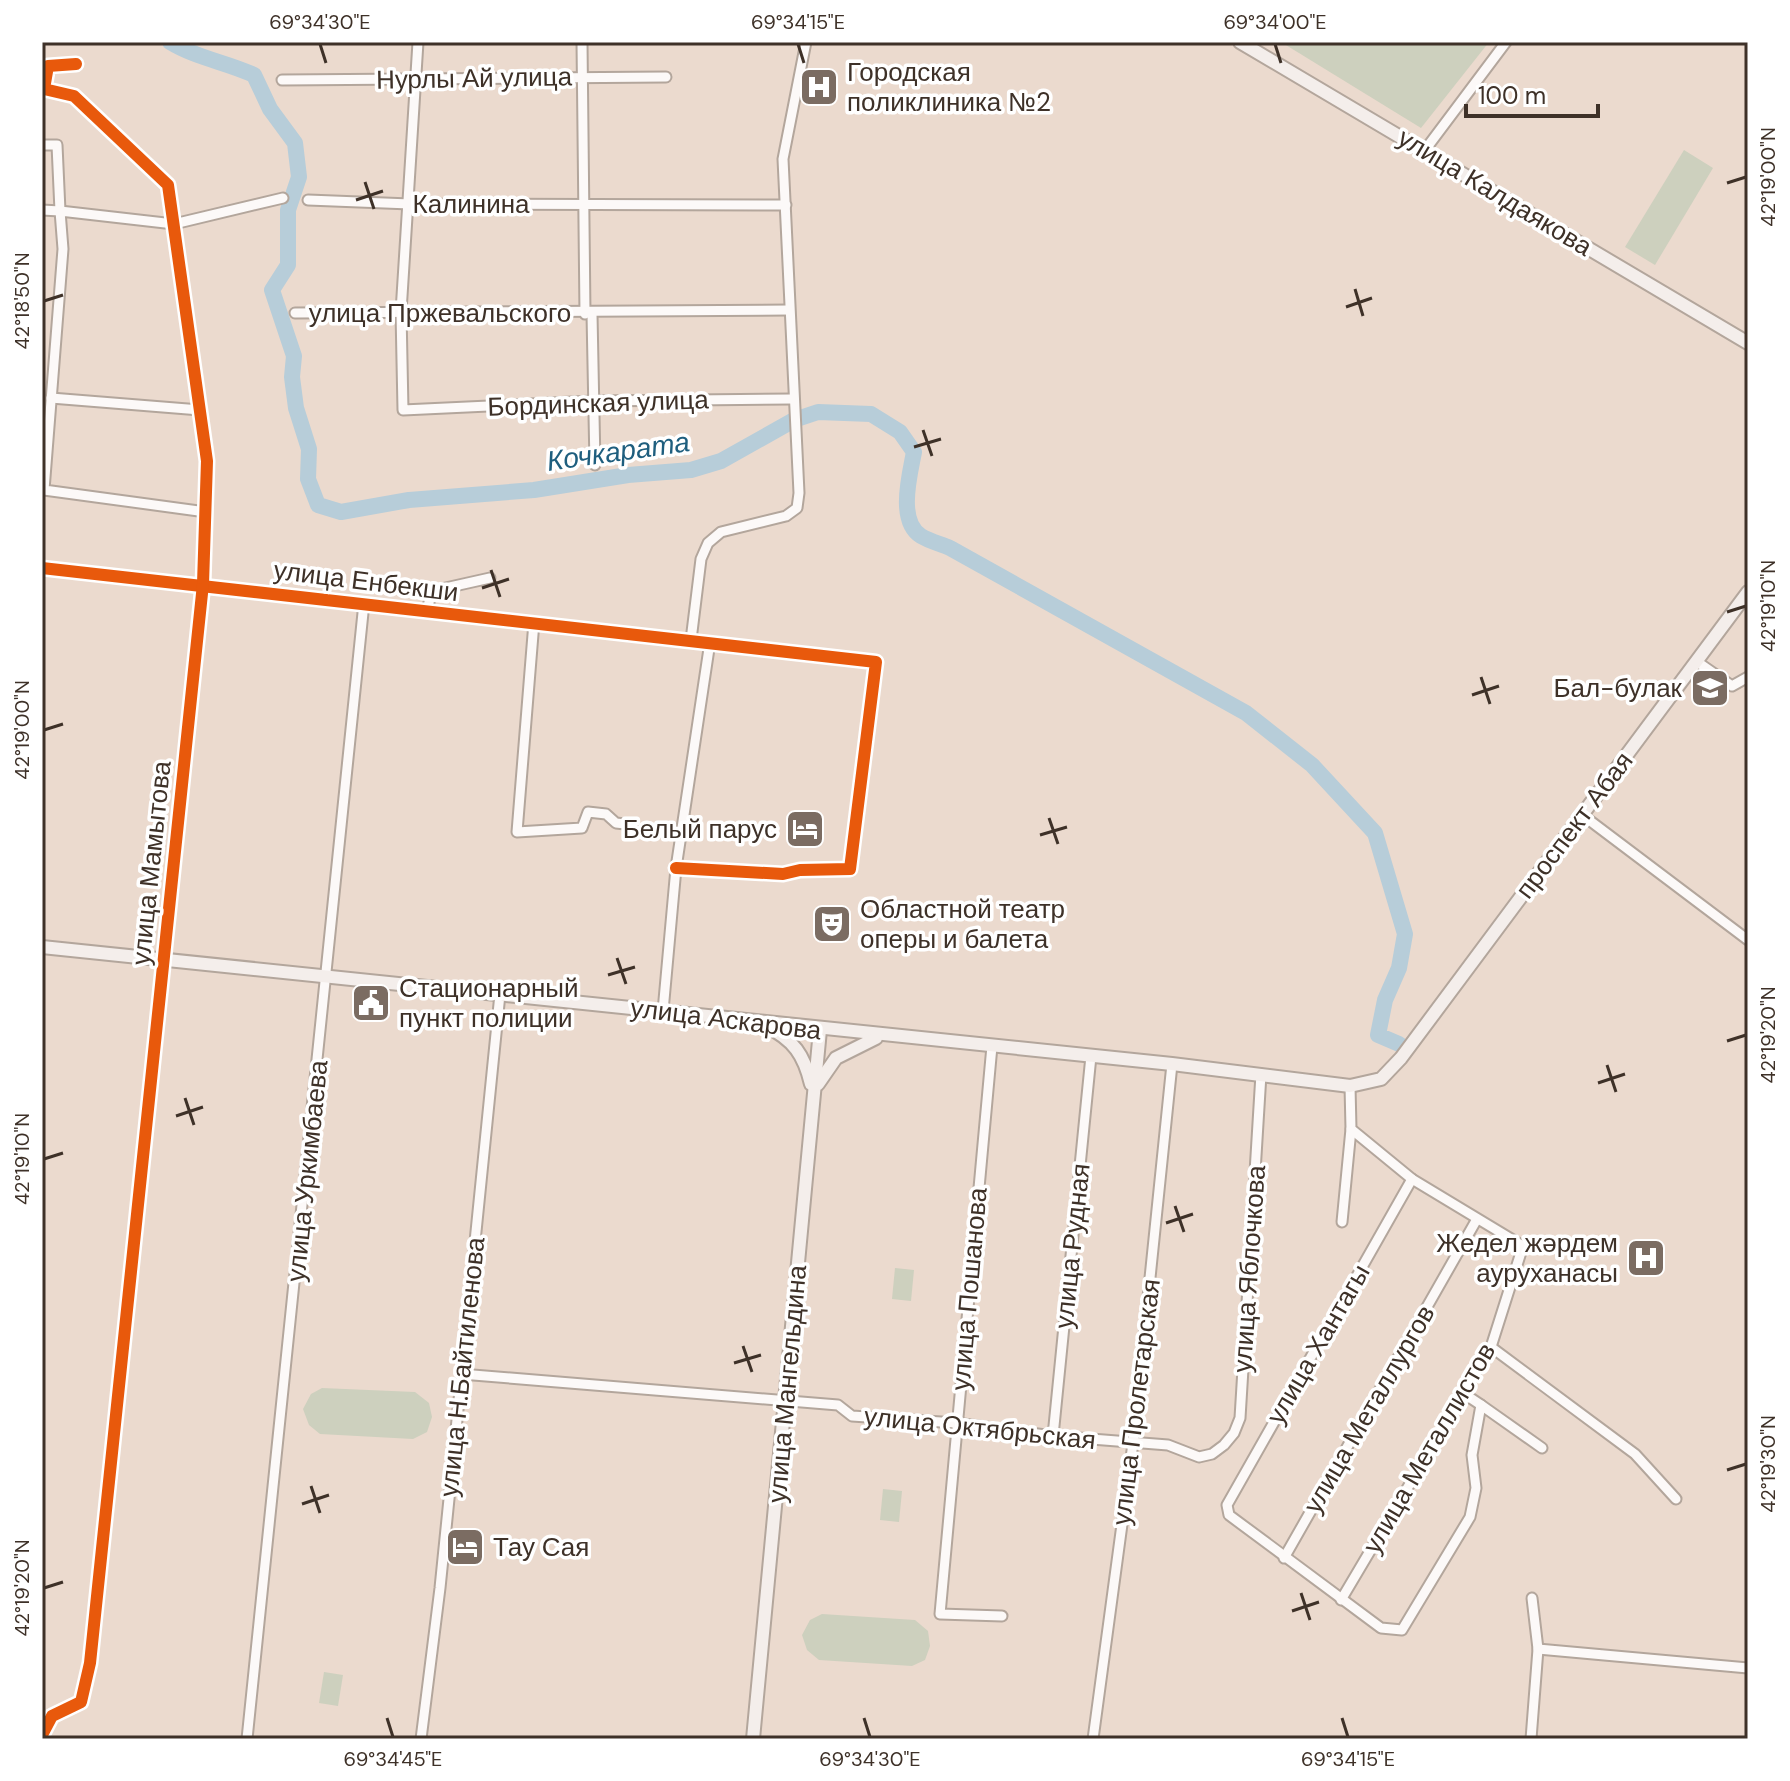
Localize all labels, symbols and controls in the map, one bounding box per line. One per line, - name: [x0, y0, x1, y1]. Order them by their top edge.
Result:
- text: 69°34'30"E: [269, 9, 371, 35]
- text: 69°34'15"E: [751, 9, 845, 35]
- text: 69°34'00"E: [1223, 9, 1327, 35]
- place label: Городская поликлиника №2: [847, 55, 1051, 119]
- street label: Нурлы Ай улица: [376, 59, 573, 97]
- hospital icon: Городская поликлиника №2: [798, 66, 840, 108]
- scale bar: [1466, 68, 1598, 118]
- text: 100 m: [1478, 80, 1546, 111]
- street label: улица Калдаякова: [1392, 121, 1599, 264]
- text: 42°19'00"N: [1755, 127, 1781, 227]
- street label: Калинина: [413, 187, 530, 221]
- text: 42°18'50"N: [9, 252, 35, 350]
- street label: улица Пржевальского: [309, 296, 571, 330]
- street label: Бординская улица: [487, 382, 710, 424]
- water label: Кочкарата: [544, 423, 692, 480]
- street label: улица Енбекши: [272, 553, 460, 609]
- text: 42°19'10"N: [1755, 560, 1781, 652]
- school or university icon: Бал-булак: [1689, 667, 1731, 709]
- place label: Бал-булак: [1553, 671, 1683, 705]
- text: 42°19'00"N: [9, 680, 35, 780]
- street label: проспект Абая: [1508, 745, 1640, 905]
- street label: улица Мамытова: [123, 759, 179, 967]
- hotel icon: Белый парус: [784, 808, 826, 850]
- place label: Белый парус: [623, 812, 777, 846]
- place label: Областной театр оперы и балета: [860, 892, 1065, 956]
- theatre icon: Областной театр оперы и балета: [811, 903, 853, 945]
- place label: Стационарный пункт полиции: [399, 971, 579, 1035]
- public building icon: Стационарный пункт полиции: [350, 982, 392, 1024]
- text: 42°19'20"N: [1755, 986, 1781, 1084]
- street label: улица Аскарова: [629, 990, 824, 1048]
- street label: улица Уркимбаева: [278, 1058, 336, 1284]
- text: 42°19'10"N: [9, 1113, 35, 1205]
- street label: улица Рудная: [1046, 1162, 1098, 1330]
- street label: улица Яблочкова: [1225, 1164, 1273, 1374]
- street label: улица Пошанова: [943, 1186, 995, 1392]
- place label: Жедел жәрдем ауруханасы: [1436, 1226, 1618, 1290]
- street label: улица Н.Байтиленова: [431, 1235, 493, 1499]
- hospital icon: Жедел жәрдем ауруханасы: [1625, 1237, 1667, 1279]
- street label: улица Хантагы: [1259, 1258, 1377, 1430]
- street label: улица Мангельдина: [760, 1263, 814, 1504]
- street label: улица Пролетарская: [1104, 1277, 1168, 1527]
- street label: улица Металлургов: [1296, 1299, 1442, 1519]
- street label: улица Металлистов: [1355, 1337, 1503, 1559]
- street label: улица Октябрьская: [863, 1399, 1097, 1457]
- text: 42°19'30"N: [1755, 1415, 1781, 1513]
- hotel icon: Тау Сая: [444, 1526, 486, 1568]
- place label: Тау Сая: [493, 1530, 589, 1564]
- text: 42°19'20"N: [9, 1539, 35, 1637]
- text: 69°34'45"E: [344, 1746, 442, 1772]
- text: 69°34'30"E: [819, 1746, 921, 1772]
- text: 69°34'15"E: [1301, 1746, 1395, 1772]

